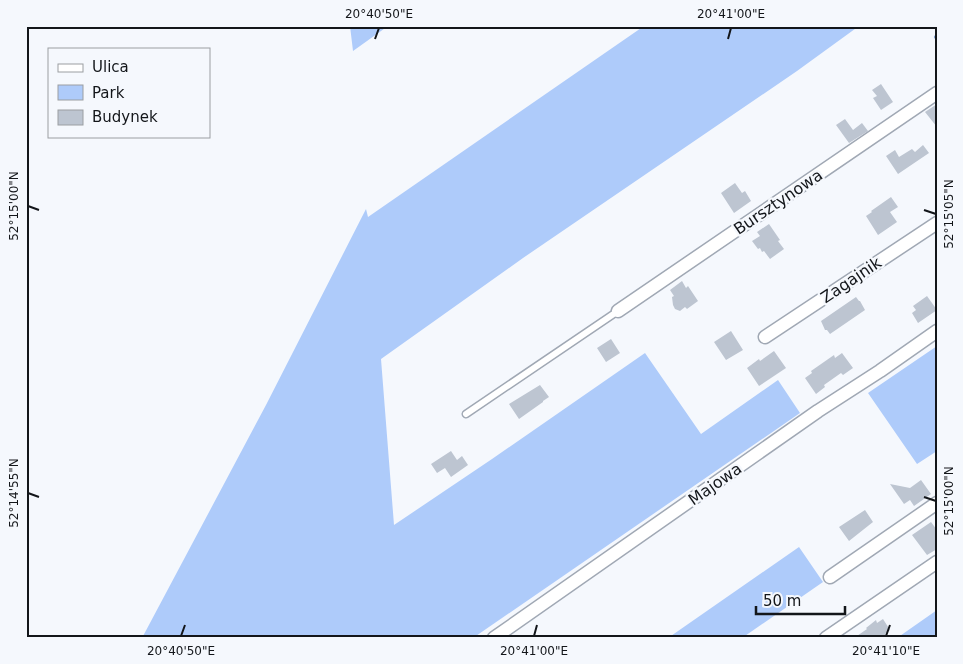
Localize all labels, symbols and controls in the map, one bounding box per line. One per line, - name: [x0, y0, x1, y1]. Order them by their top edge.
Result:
- text: 20°40'50"E: [345, 7, 413, 21]
- text: 20°41'00"E: [697, 7, 765, 21]
- legend: [48, 48, 210, 138]
- text: Ulica: [92, 58, 129, 76]
- text: Park: [92, 84, 125, 102]
- text: Budynek: [92, 108, 158, 126]
- street label: Bursztynowa: [730, 165, 826, 239]
- text: 52°15'00"N: [7, 171, 21, 241]
- text: 52°15'05"N: [942, 179, 956, 249]
- street label: Zagajnik: [817, 252, 886, 307]
- text: 52°14'55"N: [7, 458, 21, 528]
- street label: Majowa: [685, 459, 745, 509]
- text: 52°15'00"N: [942, 466, 956, 536]
- scale bar: [756, 584, 844, 616]
- text: 50 m: [763, 592, 801, 610]
- text: 20°40'50"E: [147, 644, 215, 658]
- text: 20°41'00"E: [500, 644, 568, 658]
- text: 20°41'10"E: [852, 644, 920, 658]

